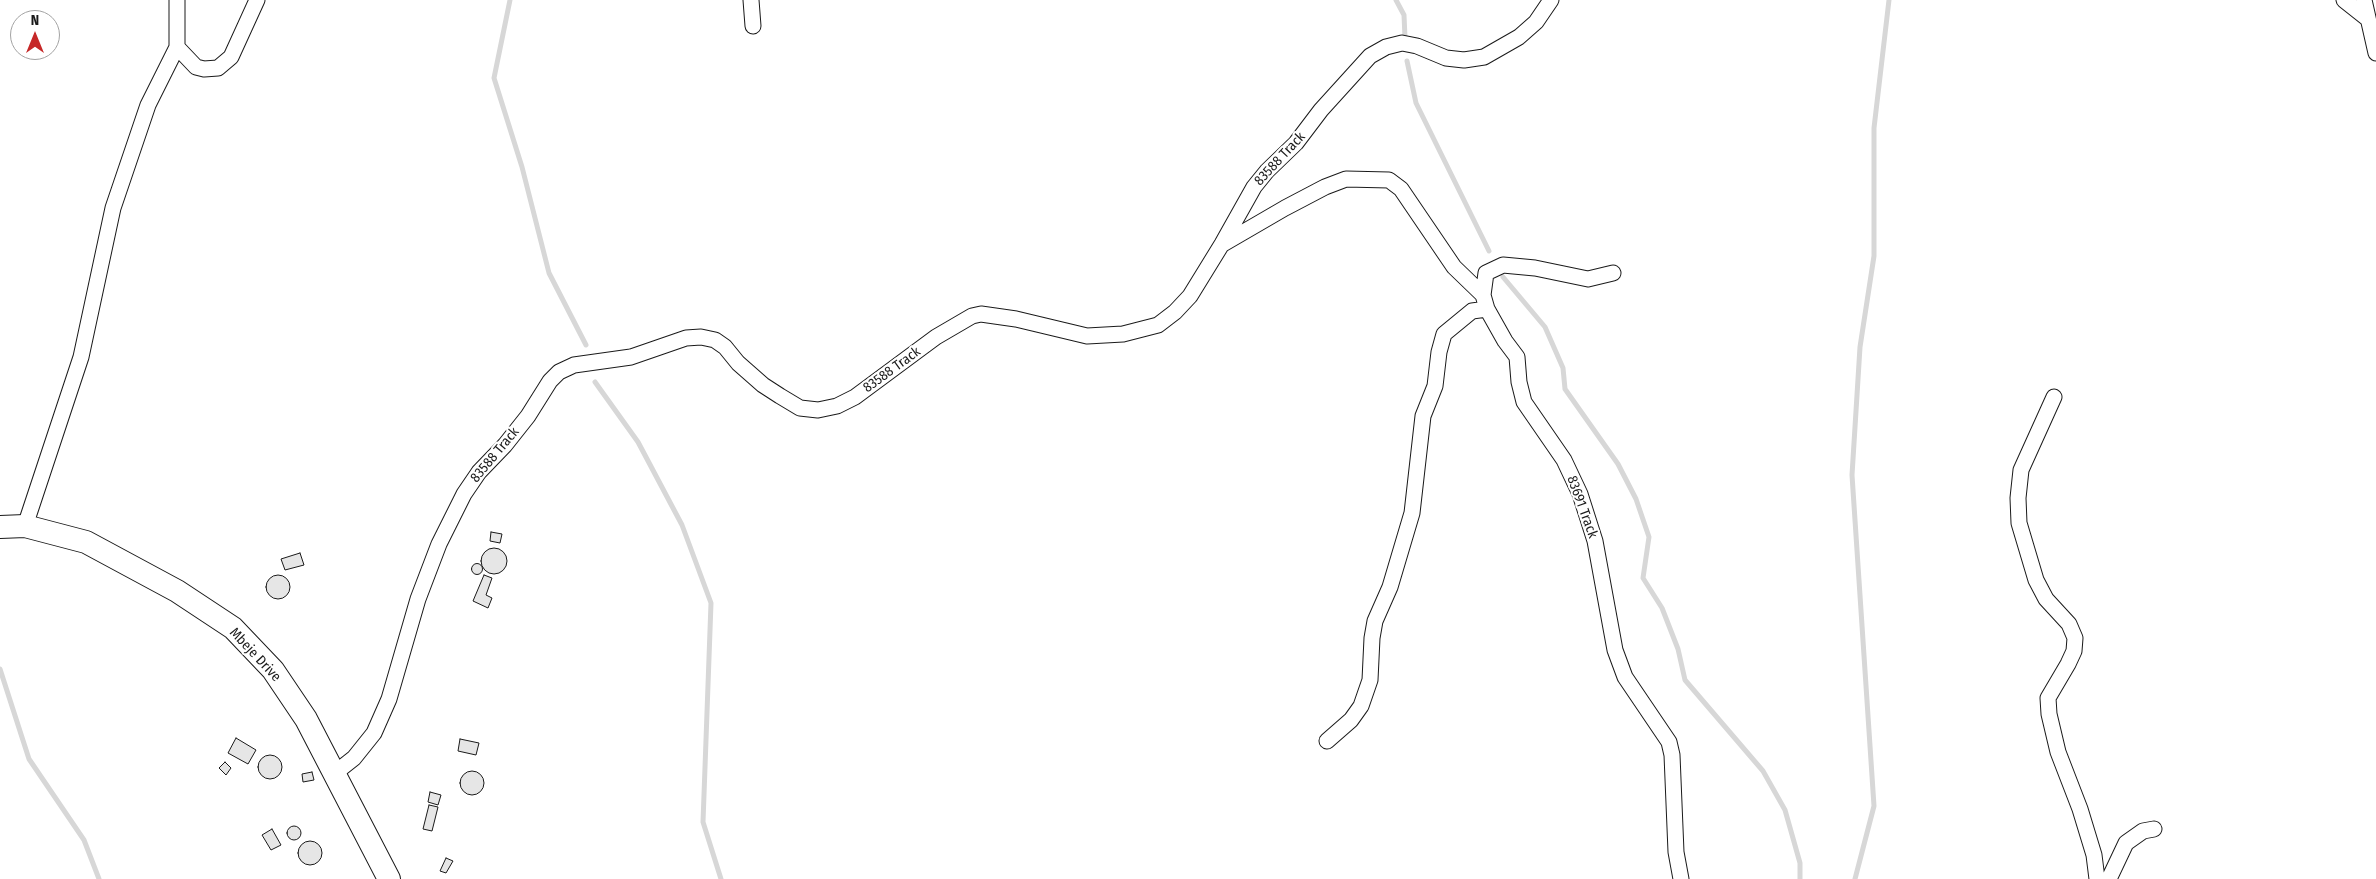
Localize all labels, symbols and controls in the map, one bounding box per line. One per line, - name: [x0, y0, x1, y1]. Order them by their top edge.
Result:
- north arrow: [10, 10, 60, 60]
- text: N: [31, 12, 39, 29]
- street label: 83588 Track: [1251, 129, 1309, 189]
- street label: 83588 Track: [860, 344, 924, 396]
- street label: 83588 Track: [467, 424, 523, 486]
- street label: 83691 Track: [1563, 473, 1601, 541]
- street label: Mbeje Drive: [226, 625, 284, 685]

